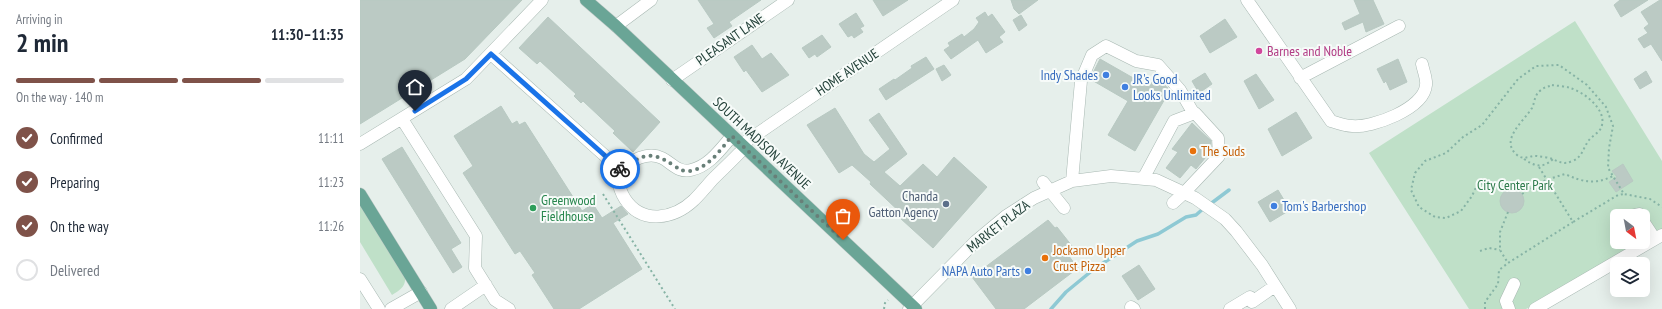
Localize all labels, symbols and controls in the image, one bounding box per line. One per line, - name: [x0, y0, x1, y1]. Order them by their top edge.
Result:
- street label: PLEASANT LANE: [692, 9, 768, 69]
- text: Arriving in: [16, 11, 63, 28]
- text: 11:30–11:35: [271, 25, 344, 44]
- text: 2 min: [16, 26, 69, 59]
- place label: Barnes and Noble: [1267, 42, 1352, 60]
- street label: HOME AVENUE: [812, 44, 882, 100]
- marker: Barnes and Noble: [1254, 46, 1264, 56]
- place label: Indy Shades: [1040, 66, 1098, 84]
- pin: [398, 70, 432, 111]
- marker: Indy Shades: [1101, 70, 1111, 80]
- place label: JR's Good Looks Unlimited: [1132, 70, 1211, 104]
- icon: home: [404, 76, 426, 98]
- marker: JR's Good Looks Unlimited: [1120, 82, 1130, 92]
- text: On the way · 140 m: [16, 89, 103, 106]
- street label: SOUTH MADISON AVENUE: [709, 93, 815, 193]
- icon: check: [16, 127, 38, 149]
- text: Confirmed: [50, 129, 103, 148]
- text: 11:11: [318, 130, 344, 147]
- place label: The Suds: [1201, 142, 1245, 160]
- marker: The Suds: [1188, 146, 1198, 156]
- courier: [600, 149, 640, 189]
- icon: bike: [609, 158, 631, 180]
- icon: check: [16, 171, 38, 193]
- text: Preparing: [50, 173, 100, 192]
- text: 11:23: [318, 174, 344, 191]
- park label: City Center Park: [1477, 176, 1554, 194]
- place label: Chanda Gatton Agency: [869, 187, 939, 221]
- place label: Greenwood Fieldhouse: [541, 191, 596, 225]
- street label: MARKET PLAZA: [963, 196, 1033, 256]
- place label: Tom's Barbershop: [1282, 197, 1366, 215]
- pin: [826, 199, 860, 240]
- marker: Chanda Gatton Agency: [941, 199, 951, 209]
- marker: Tom's Barbershop: [1269, 201, 1279, 211]
- marker: Greenwood Fieldhouse: [528, 203, 538, 213]
- icon: bag: [832, 205, 854, 227]
- north arrow: [1610, 209, 1650, 249]
- map controls: [1610, 209, 1650, 297]
- icon: check: [16, 215, 38, 237]
- text: On the way: [50, 217, 109, 236]
- text: 11:26: [318, 218, 344, 235]
- place label: Jockamo Upper Crust Pizza: [1052, 241, 1126, 275]
- marker: Jockamo Upper Crust Pizza: [1040, 253, 1050, 263]
- button: layers: [1610, 257, 1650, 297]
- text: Delivered: [50, 261, 100, 280]
- place label: NAPA Auto Parts: [942, 262, 1020, 280]
- marker: NAPA Auto Parts: [1023, 266, 1033, 276]

